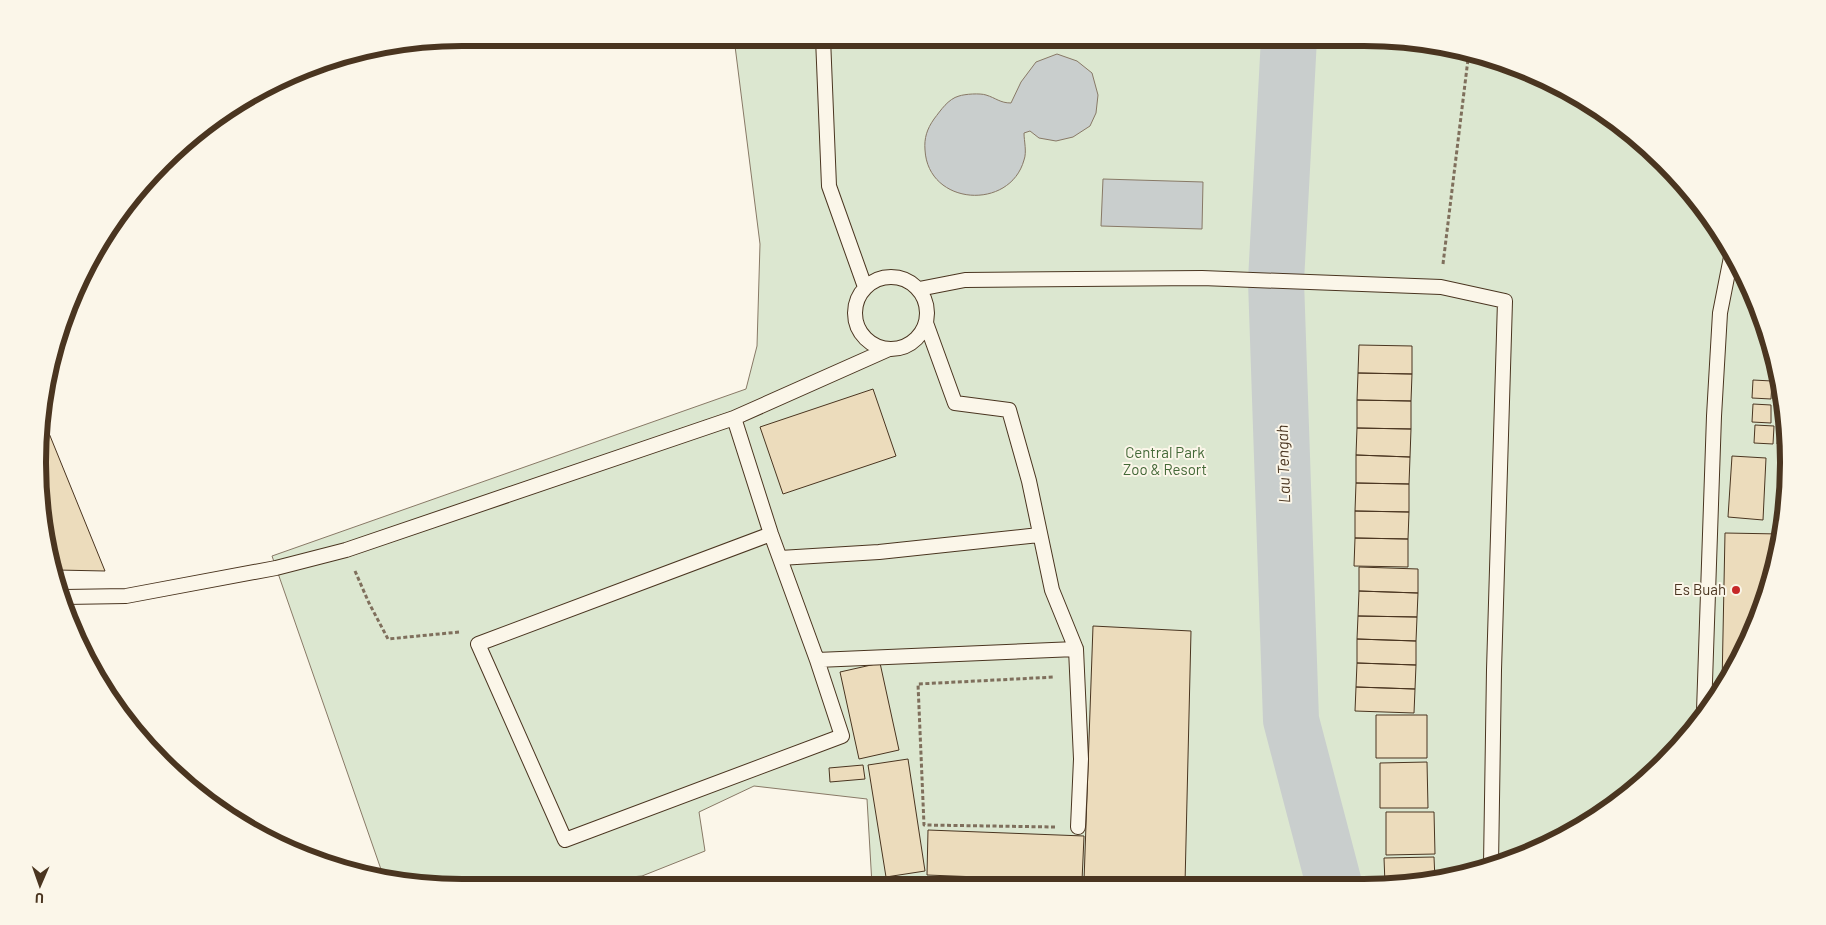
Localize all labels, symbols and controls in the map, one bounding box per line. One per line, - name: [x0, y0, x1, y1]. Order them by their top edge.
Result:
- water label: Lau Tengah: [1272, 425, 1293, 503]
- park label: Central Park Zoo & Resort: [1123, 443, 1207, 478]
- place label: Es Buah: [1674, 580, 1726, 598]
- marker: Es Buah: [1730, 584, 1742, 596]
- north arrow: [15, 860, 65, 910]
- text: U: [35, 890, 44, 907]

